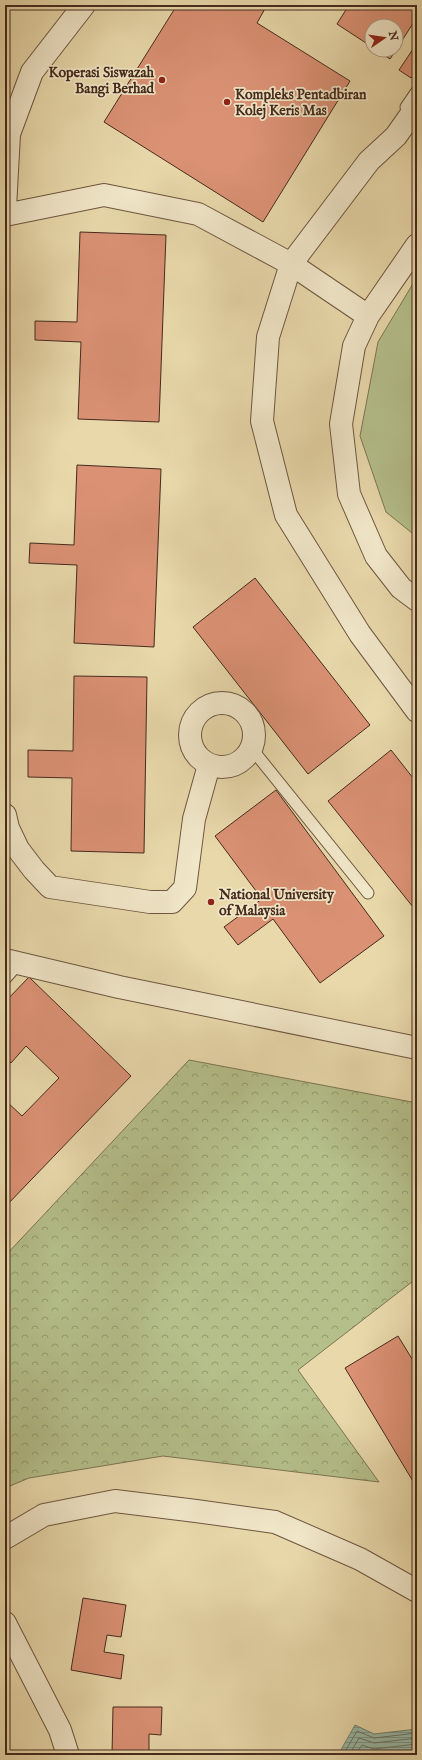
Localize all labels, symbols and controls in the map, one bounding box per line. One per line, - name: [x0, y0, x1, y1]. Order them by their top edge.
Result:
- north arrow: [364, 18, 404, 58]
- text: N: [385, 29, 401, 43]
- place label: Koperasi Siswazah Bangi Berhad: [48, 64, 155, 98]
- marker: Koperasi Siswazah Bangi Berhad: [157, 75, 167, 85]
- place label: Kompleks Pentadbiran Kolej Keris Mas: [235, 86, 367, 120]
- marker: Kompleks Pentadbiran Kolej Keris Mas: [222, 97, 232, 107]
- place label: National University of Malaysia: [218, 886, 335, 920]
- marker: National University of Malaysia: [206, 897, 216, 907]

